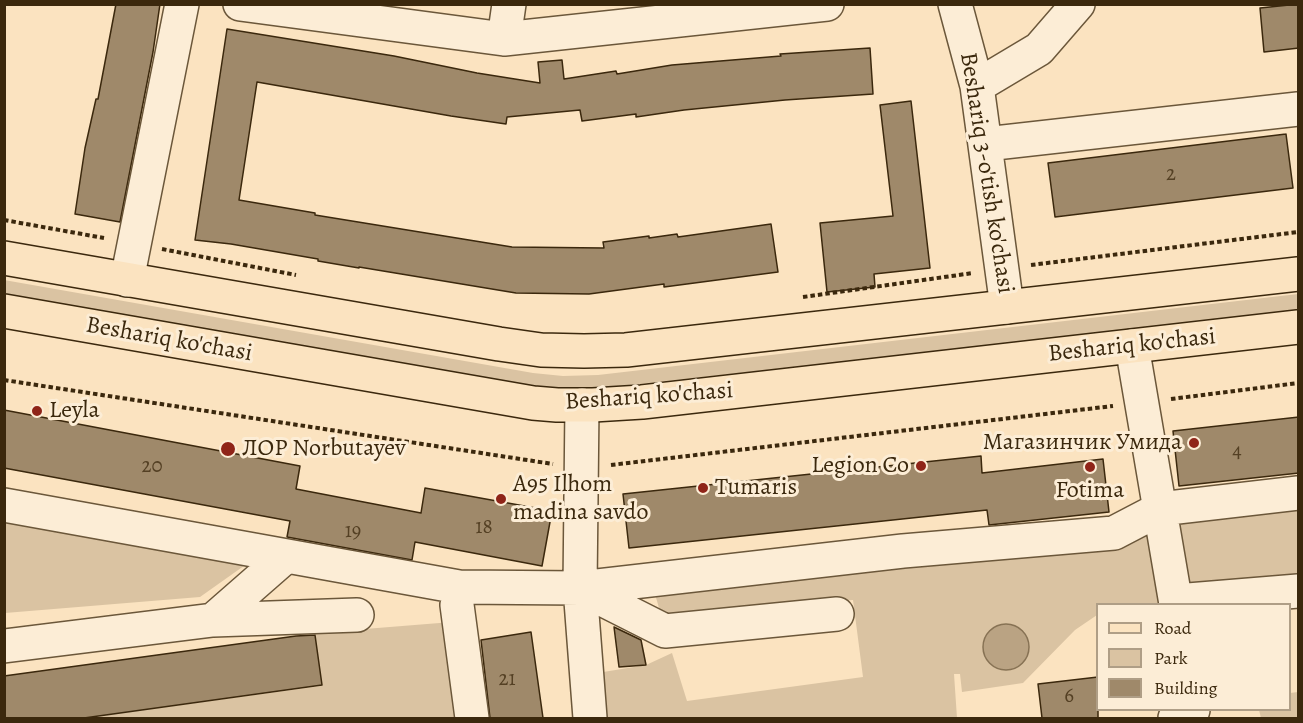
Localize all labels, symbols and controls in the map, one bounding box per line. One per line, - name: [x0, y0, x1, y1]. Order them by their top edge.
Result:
- street label: Beshariq 3-o'tish ko'chasi: [953, 50, 1019, 296]
- house number: 2: [1166, 162, 1176, 188]
- street label: Beshariq ko'chasi: [84, 311, 254, 369]
- street label: Beshariq ko'chasi: [1047, 323, 1217, 369]
- street label: Beshariq ko'chasi: [564, 377, 734, 417]
- place label: Leyla: [49, 397, 100, 425]
- marker: Leyla: [30, 404, 44, 418]
- place label: Магазинчик Умида: [983, 429, 1182, 457]
- place label: ЛОР Norbutayev: [242, 435, 406, 463]
- marker: Магазинчик Умида: [1187, 436, 1201, 450]
- house number: 4: [1232, 439, 1242, 465]
- marker: ЛОР Norbutayev: [219, 440, 237, 458]
- place label: Legion Co: [811, 452, 909, 480]
- house number: 20: [141, 454, 163, 480]
- marker: Legion Co: [914, 459, 928, 473]
- marker: Fotima: [1083, 460, 1097, 474]
- place label: A95 Ilhom madina savdo: [513, 471, 648, 527]
- place label: Tumaris: [715, 474, 797, 502]
- place label: Fotima: [1056, 477, 1124, 505]
- marker: Tumaris: [696, 481, 710, 495]
- marker: A95 Ilhom madina savdo: [494, 492, 508, 506]
- house number: 18: [475, 515, 493, 541]
- house number: 19: [345, 519, 361, 545]
- legend: [1096, 603, 1291, 711]
- text: Road: [1154, 616, 1191, 640]
- text: Park: [1154, 646, 1188, 670]
- house number: 21: [498, 667, 516, 693]
- text: Building: [1154, 676, 1218, 700]
- house number: 6: [1064, 684, 1074, 710]

